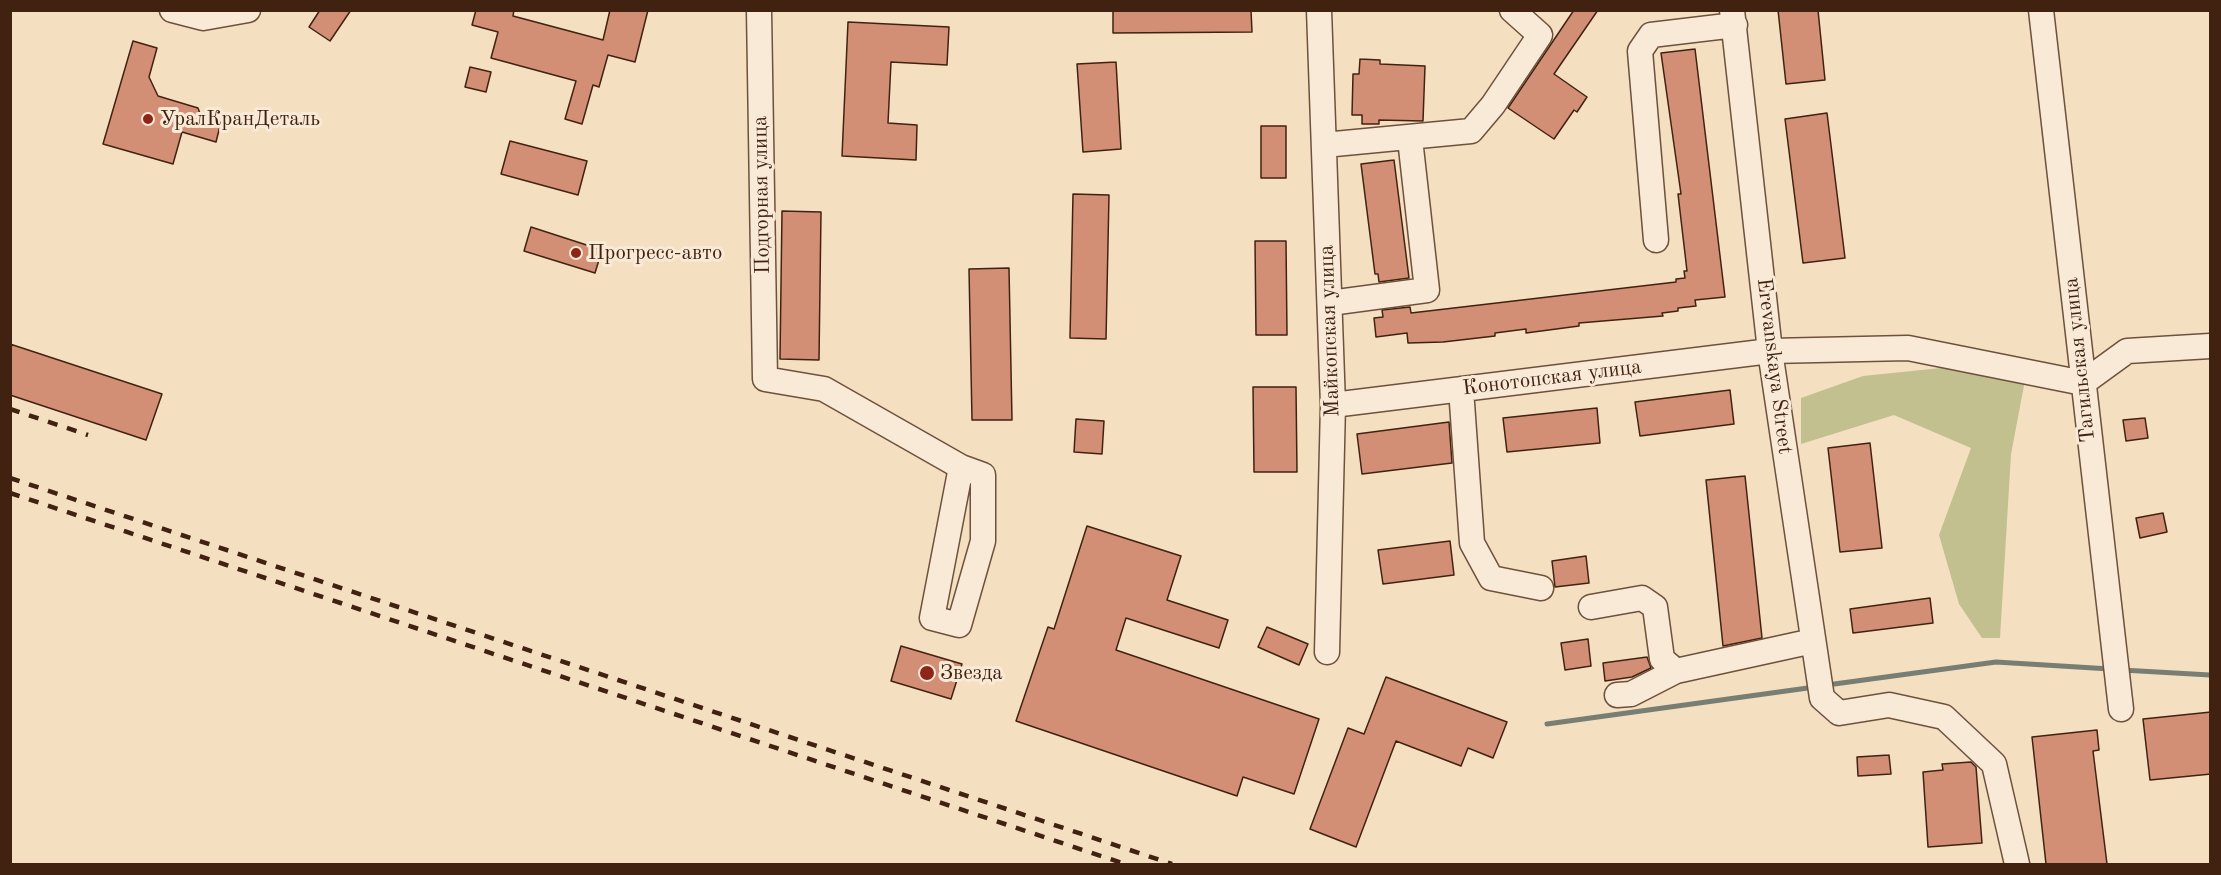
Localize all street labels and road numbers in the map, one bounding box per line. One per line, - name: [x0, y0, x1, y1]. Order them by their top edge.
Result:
- street label: Подгорная улица: [748, 116, 776, 274]
- street label: Майкопская улица: [1314, 244, 1346, 418]
- street label: Erevanskaya Street: [1751, 276, 1797, 456]
- street label: Тагильская улица: [2059, 276, 2101, 444]
- street label: Конотопская улица: [1461, 355, 1643, 401]

